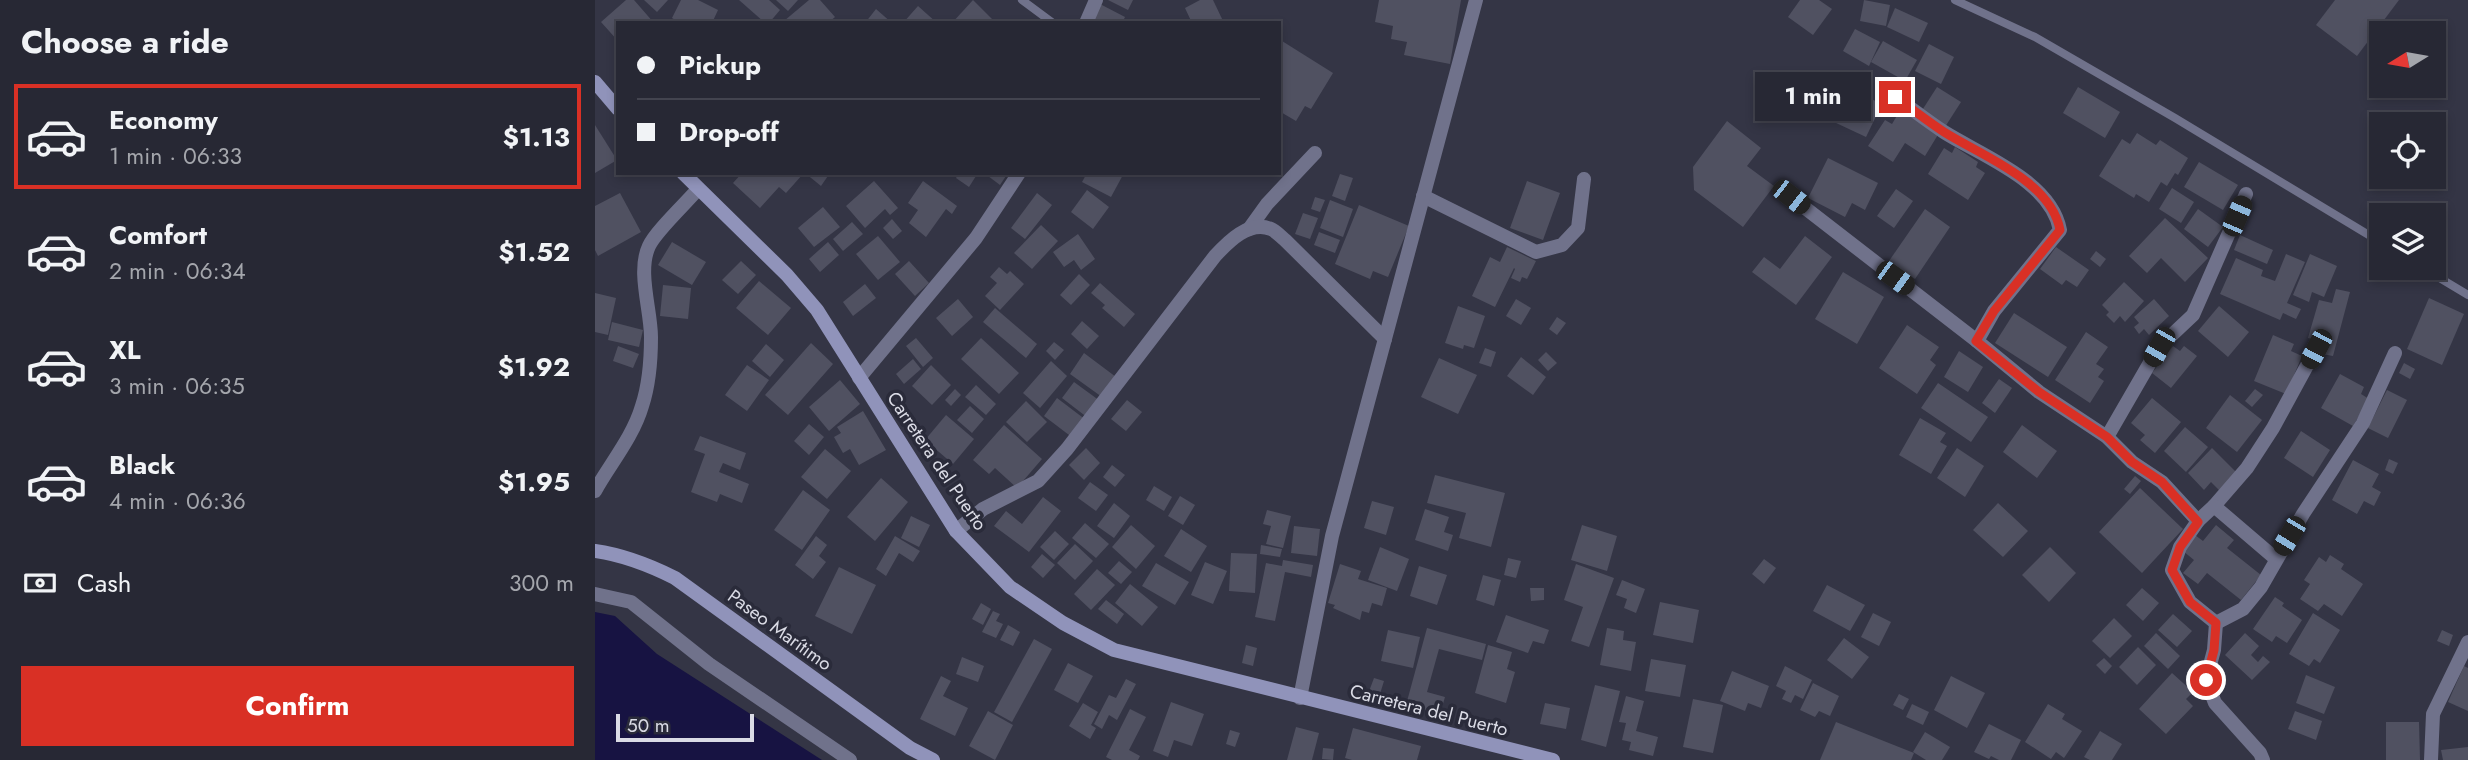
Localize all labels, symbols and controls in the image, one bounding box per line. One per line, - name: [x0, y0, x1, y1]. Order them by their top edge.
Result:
- text: Choose a ride: [21, 19, 229, 65]
- north arrow: [2369, 21, 2447, 98]
- map controls: [2369, 21, 2446, 280]
- text: Pickup: [679, 46, 761, 84]
- callout: 1 min: [1755, 72, 1871, 122]
- text: 1 min: [1784, 79, 1842, 113]
- route end: [1879, 81, 1911, 113]
- text: Economy: [109, 101, 218, 139]
- icon: car: [25, 105, 88, 168]
- button: locate: [2369, 112, 2446, 189]
- text: Drop-off: [679, 113, 779, 151]
- text: $1.13: [503, 118, 570, 156]
- text: 1 min · 06:33: [109, 139, 242, 173]
- car: [1768, 176, 1815, 218]
- car: [2220, 193, 2255, 239]
- button: layers: [2369, 203, 2446, 280]
- text: Comfort: [109, 216, 207, 254]
- icon: car: [25, 220, 88, 283]
- text: $1.52: [498, 233, 570, 271]
- text: 2 min · 06:34: [109, 254, 246, 288]
- car: [1872, 257, 1919, 299]
- car: [2140, 324, 2179, 370]
- car: [2297, 326, 2336, 372]
- text: XL: [109, 331, 141, 369]
- icon: car: [25, 335, 88, 398]
- text: $1.92: [498, 348, 570, 386]
- text: 3 min · 06:35: [109, 369, 245, 403]
- street label: Carretera del Puerto: [880, 386, 994, 536]
- text: Black: [109, 446, 175, 484]
- icon: car: [25, 450, 88, 513]
- text: $1.95: [498, 463, 570, 501]
- text: 4 min · 06:36: [109, 484, 246, 518]
- car: [2270, 513, 2309, 559]
- icon: cash: [21, 564, 59, 602]
- text: Cash: [77, 564, 131, 602]
- text: 300 m: [509, 566, 574, 600]
- street label: Paseo Marítimo: [722, 583, 838, 677]
- route start: [2190, 664, 2222, 696]
- button: Confirm: [21, 666, 574, 746]
- street label: Carretera del Puerto: [1347, 677, 1511, 743]
- scale bar: [616, 711, 754, 743]
- text: 50 m: [627, 712, 670, 739]

